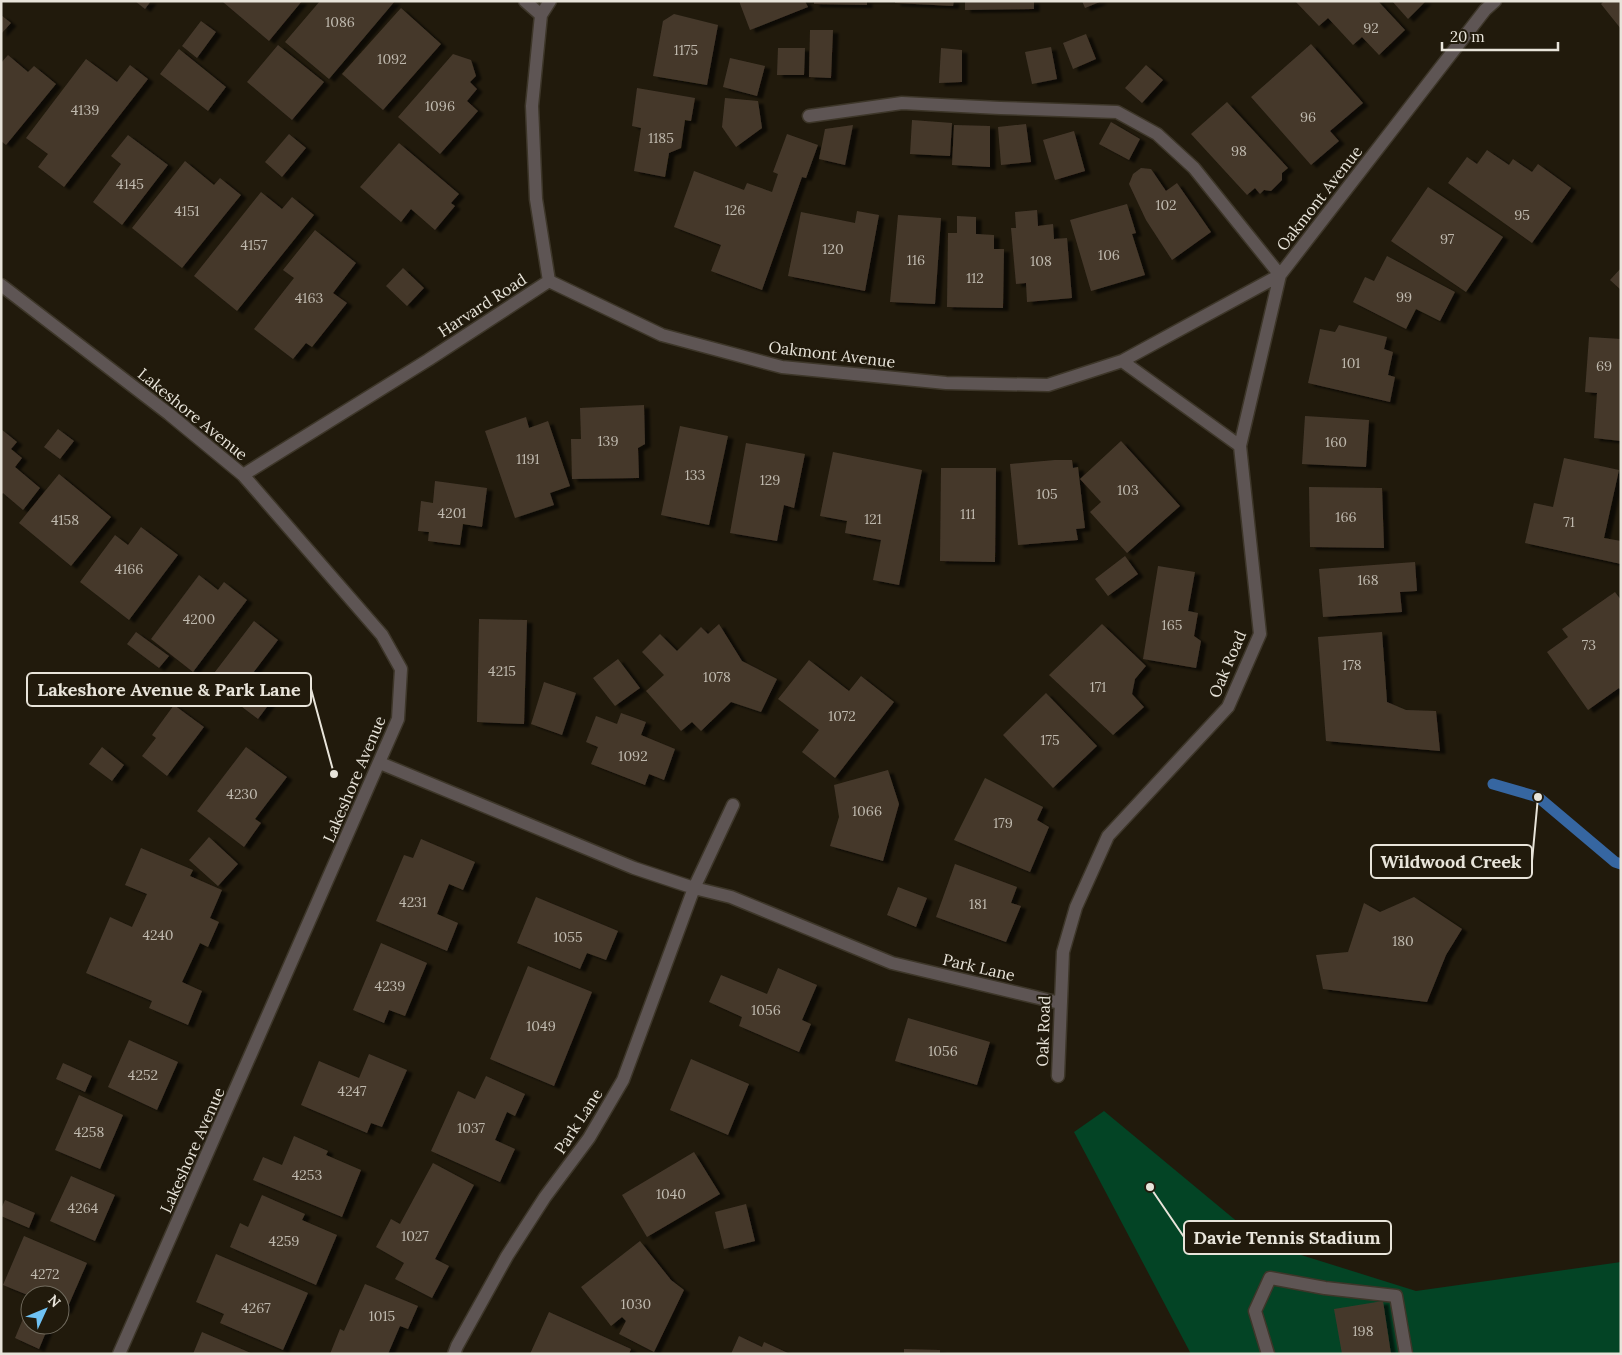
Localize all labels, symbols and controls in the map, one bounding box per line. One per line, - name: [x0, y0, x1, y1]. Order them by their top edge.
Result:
- house number: 1086: [325, 13, 355, 31]
- house number: 92: [1363, 19, 1379, 37]
- scale bar: [1442, 20, 1558, 52]
- text: 20 m: [1450, 27, 1485, 46]
- house number: 1175: [674, 41, 698, 59]
- house number: 1092: [377, 50, 407, 68]
- house number: 1096: [425, 97, 455, 115]
- house number: 4139: [71, 101, 99, 119]
- house number: 96: [1300, 108, 1316, 126]
- house number: 1185: [648, 129, 674, 147]
- street label: Oakmont Avenue: [1272, 141, 1366, 254]
- house number: 98: [1231, 142, 1247, 160]
- house number: 4145: [116, 175, 144, 193]
- house number: 102: [1155, 196, 1177, 214]
- house number: 126: [725, 201, 745, 219]
- house number: 4151: [174, 202, 200, 220]
- house number: 95: [1514, 206, 1530, 224]
- house number: 97: [1440, 230, 1455, 248]
- house number: 4157: [241, 236, 268, 254]
- house number: 120: [822, 240, 844, 258]
- house number: 106: [1098, 246, 1120, 264]
- house number: 116: [907, 251, 925, 269]
- house number: 108: [1030, 252, 1052, 270]
- street label: Harvard Road: [434, 269, 530, 341]
- house number: 112: [966, 269, 984, 287]
- house number: 99: [1396, 288, 1412, 306]
- house number: 4163: [295, 289, 323, 307]
- street label: Oakmont Avenue: [768, 336, 897, 372]
- house number: 101: [1342, 354, 1360, 372]
- house number: 69: [1596, 357, 1612, 375]
- street label: Lakeshore Avenue: [134, 364, 252, 465]
- house number: 139: [598, 432, 619, 450]
- house number: 160: [1325, 433, 1347, 451]
- house number: 1191: [516, 450, 540, 468]
- house number: 133: [685, 466, 706, 484]
- house number: 129: [760, 471, 780, 489]
- house number: 103: [1117, 481, 1139, 499]
- house number: 105: [1036, 485, 1058, 503]
- house number: 4201: [438, 504, 466, 522]
- house number: 111: [960, 505, 976, 523]
- house number: 166: [1335, 508, 1357, 526]
- house number: 121: [864, 510, 882, 528]
- house number: 4158: [51, 511, 79, 529]
- house number: 71: [1563, 513, 1575, 531]
- house number: 4166: [115, 560, 143, 578]
- house number: 168: [1357, 571, 1379, 589]
- house number: 4200: [183, 610, 215, 628]
- house number: 165: [1162, 616, 1182, 634]
- street label: Oak Road: [1204, 627, 1250, 701]
- house number: 73: [1582, 636, 1596, 654]
- house number: 178: [1342, 656, 1362, 674]
- house number: 4215: [488, 662, 516, 680]
- house number: 1078: [703, 668, 731, 686]
- callout: Lakeshore Avenue & Park Lane: [27, 673, 311, 706]
- text: Lakeshore Avenue & Park Lane: [37, 678, 301, 701]
- house number: 171: [1090, 678, 1106, 696]
- house number: 1072: [828, 707, 856, 725]
- street label: Lakeshore Avenue: [318, 712, 390, 845]
- house number: 175: [1040, 731, 1060, 749]
- house number: 1092: [618, 747, 648, 765]
- house number: 4230: [226, 785, 258, 803]
- house number: 1066: [852, 802, 882, 820]
- house number: 179: [993, 814, 1013, 832]
- callout: Wildwood Creek: [1371, 845, 1532, 878]
- text: Wildwood Creek: [1380, 850, 1522, 873]
- house number: 4231: [399, 893, 427, 911]
- house number: 181: [969, 895, 987, 913]
- house number: 4240: [142, 926, 174, 944]
- house number: 1055: [553, 928, 583, 946]
- house number: 180: [1392, 932, 1414, 950]
- street label: Park Lane: [941, 949, 1017, 985]
- house number: 4239: [375, 977, 405, 995]
- street label: Oak Road: [1032, 995, 1054, 1067]
- house number: 1056: [751, 1001, 781, 1019]
- house number: 1049: [526, 1017, 556, 1035]
- house number: 1056: [928, 1042, 958, 1060]
- house number: 4252: [128, 1066, 158, 1084]
- house number: 4247: [338, 1082, 367, 1100]
- street label: Lakeshore Avenue: [155, 1084, 229, 1216]
- street label: Park Lane: [550, 1084, 607, 1157]
- house number: 1037: [457, 1119, 485, 1137]
- house number: 4258: [74, 1123, 104, 1141]
- house number: 4253: [292, 1166, 322, 1184]
- house number: 1040: [656, 1185, 686, 1203]
- house number: 4264: [68, 1199, 99, 1217]
- callout: Davie Tennis Stadium: [1184, 1221, 1391, 1254]
- text: Davie Tennis Stadium: [1193, 1226, 1381, 1249]
- house number: 1027: [401, 1227, 429, 1245]
- house number: 4259: [269, 1232, 299, 1250]
- house number: 4272: [30, 1265, 60, 1283]
- north arrow: [20, 1285, 70, 1335]
- text: N: [44, 1291, 65, 1311]
- house number: 1030: [621, 1295, 651, 1313]
- house number: 4267: [241, 1299, 271, 1317]
- house number: 1015: [369, 1307, 395, 1325]
- house number: 198: [1352, 1322, 1374, 1340]

